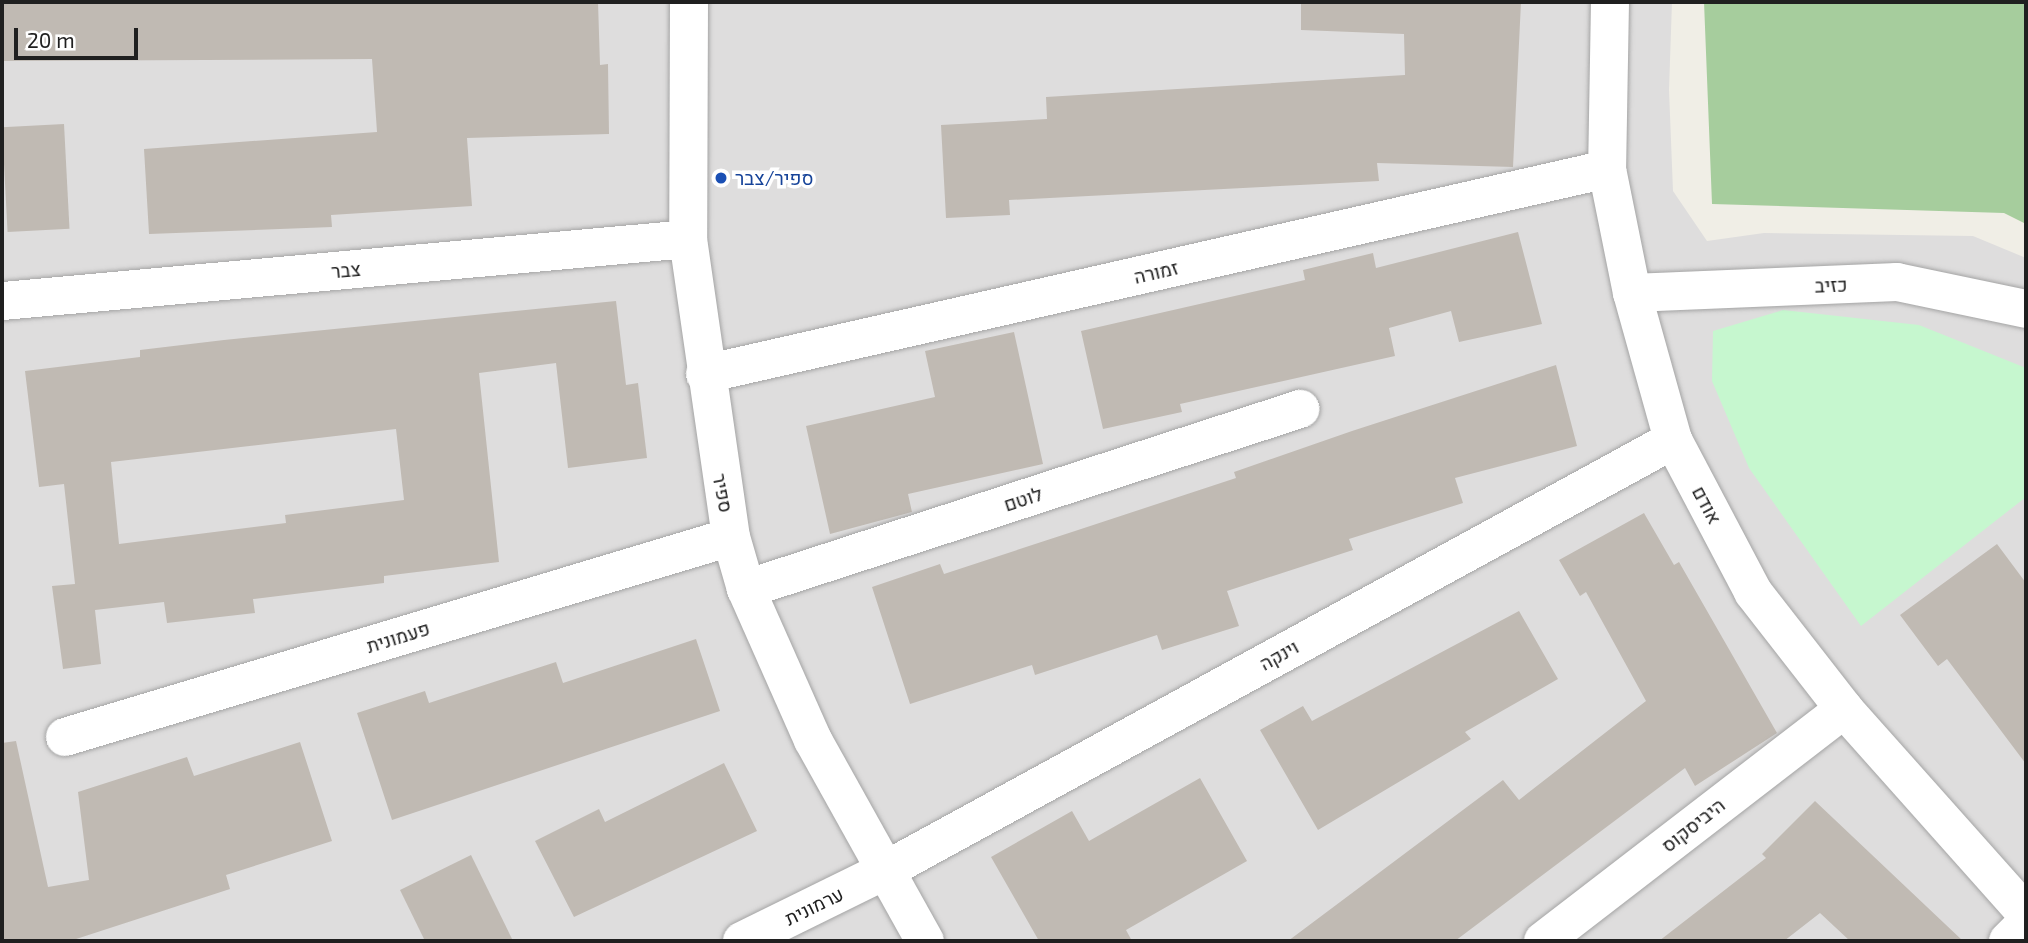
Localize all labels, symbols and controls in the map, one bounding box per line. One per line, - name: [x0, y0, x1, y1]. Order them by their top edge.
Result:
- scale bar: [18, 14, 142, 58]
- text: 20 m: [27, 27, 75, 52]
- place label: ספיר/צבר: [735, 167, 814, 189]
- marker: ספיר/צבר: [713, 170, 729, 186]
- street label: זמורה: [1132, 256, 1180, 288]
- street label: צבר: [330, 257, 362, 283]
- street label: כזיב: [1814, 273, 1848, 297]
- street label: ספיר: [708, 472, 738, 514]
- street label: לוטם: [1001, 482, 1045, 516]
- street label: אודם: [1688, 482, 1726, 528]
- street label: פעמונית: [364, 617, 432, 657]
- street label: וינקה: [1255, 635, 1303, 675]
- street label: היביסקוס: [1657, 793, 1729, 857]
- street label: ערמונית: [781, 882, 847, 930]

